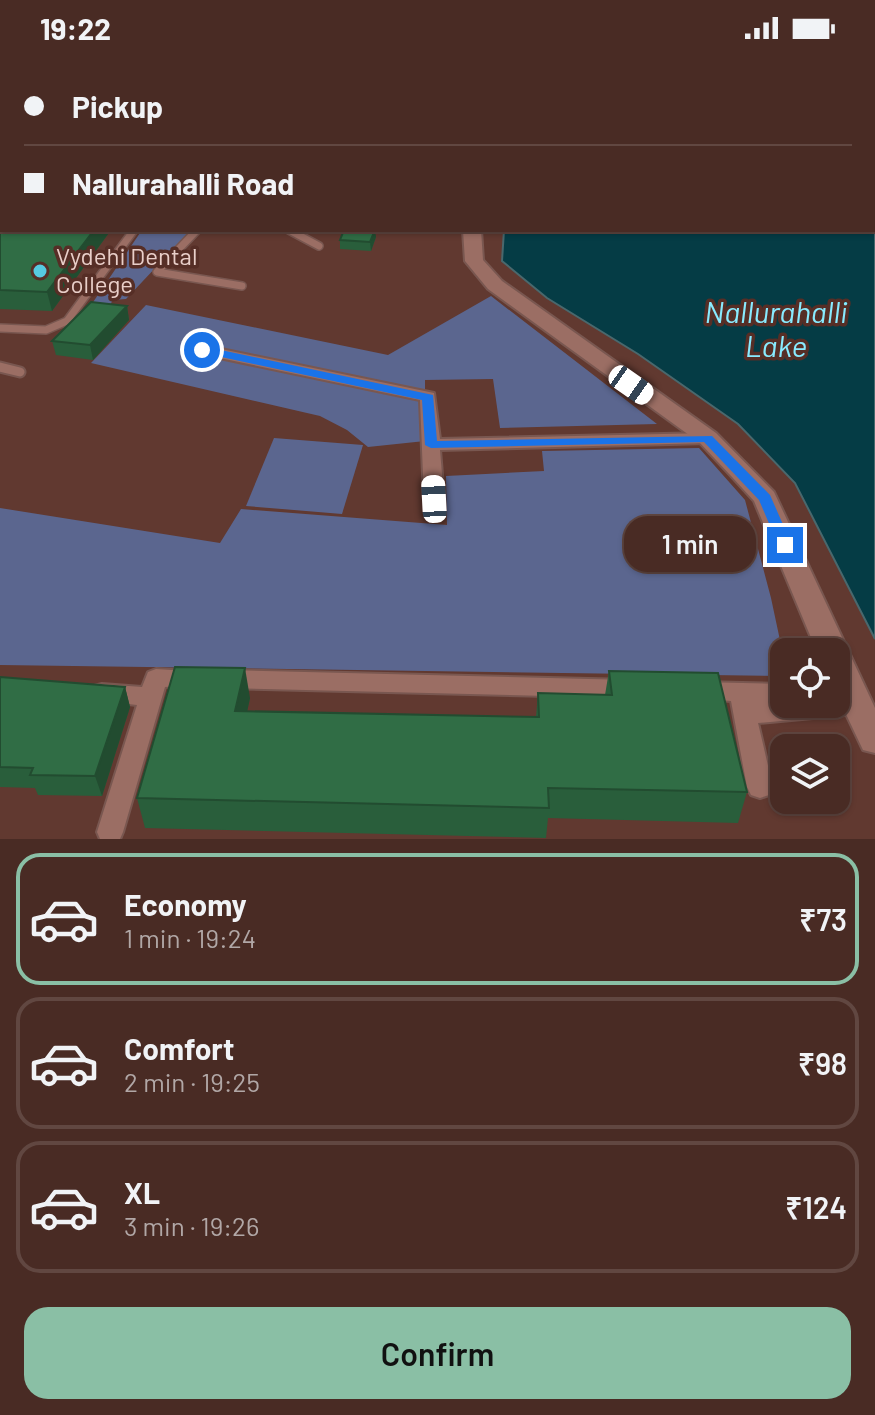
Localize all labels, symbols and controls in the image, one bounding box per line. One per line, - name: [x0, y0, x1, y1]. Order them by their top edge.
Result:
- text: 19:22: [40, 10, 111, 46]
- text: Pickup: [72, 88, 163, 124]
- text: Nallurahalli Road: [72, 165, 294, 201]
- place label: Vydehi Dental College: [56, 241, 197, 298]
- marker: Vydehi Dental College: [31, 262, 49, 280]
- water label: Nallurahalli Lake: [704, 293, 848, 363]
- route start: [184, 332, 220, 368]
- car: [604, 361, 658, 409]
- car: [421, 474, 447, 524]
- callout: 1 min: [625, 517, 757, 573]
- route end: [767, 527, 803, 563]
- text: 1 min: [662, 528, 718, 559]
- map controls: [770, 638, 850, 814]
- button: locate: [770, 638, 850, 718]
- button: layers: [770, 734, 850, 814]
- icon: car: [28, 883, 100, 955]
- text: Economy: [124, 886, 247, 922]
- text: ₹73: [799, 901, 847, 937]
- text: 1 min · 19:24: [124, 922, 256, 953]
- icon: car: [28, 1027, 100, 1099]
- text: Comfort: [124, 1030, 234, 1066]
- text: ₹98: [798, 1045, 847, 1081]
- text: 2 min · 19:25: [124, 1066, 260, 1097]
- icon: car: [28, 1171, 100, 1243]
- text: XL: [124, 1174, 160, 1210]
- text: ₹124: [785, 1189, 847, 1225]
- text: 3 min · 19:26: [124, 1210, 259, 1241]
- button: Confirm: [24, 1307, 851, 1399]

